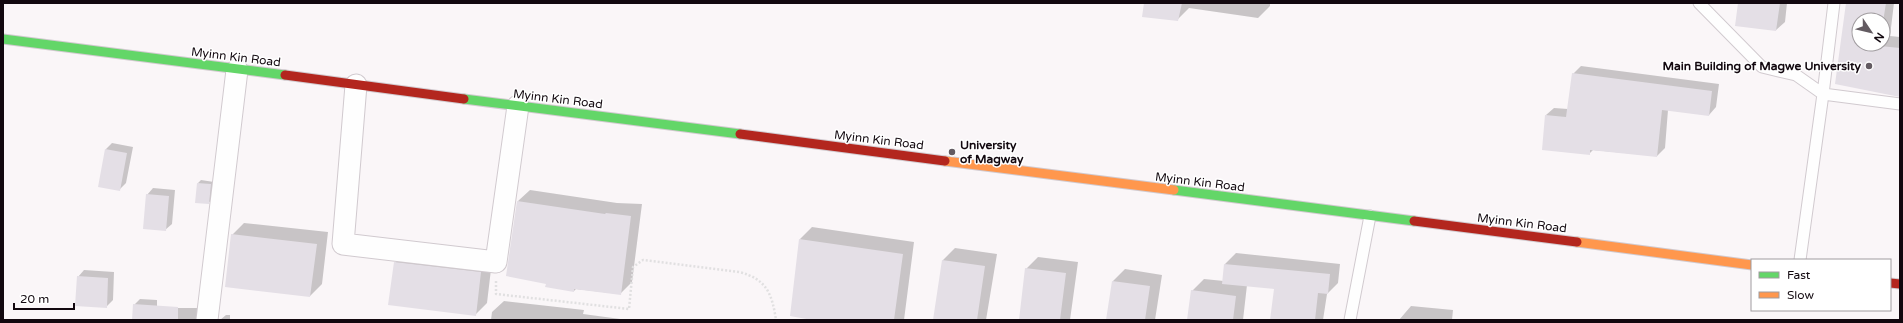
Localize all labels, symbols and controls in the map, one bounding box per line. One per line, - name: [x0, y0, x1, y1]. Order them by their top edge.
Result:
- north arrow: [1851, 12, 1891, 52]
- text: N: [1871, 30, 1887, 45]
- street label: Myinn Kin Road: [190, 45, 282, 69]
- place label: Main Building of Magwe University: [1662, 59, 1862, 74]
- marker: Main Building of Magwe University: [1864, 61, 1874, 71]
- street label: Myinn Kin Road: [512, 87, 604, 111]
- street label: Myinn Kin Road: [833, 128, 925, 152]
- place label: University of Magway: [960, 138, 1024, 167]
- marker: University of Magway: [947, 147, 957, 157]
- street label: Myinn Kin Road: [1154, 170, 1246, 194]
- street label: Myinn Kin Road: [1476, 211, 1568, 235]
- legend: [1751, 259, 1891, 311]
- text: Fast: [1787, 268, 1811, 282]
- scale bar: [14, 285, 74, 311]
- text: Slow: [1787, 288, 1814, 302]
- text: 20 m: [20, 292, 49, 306]

